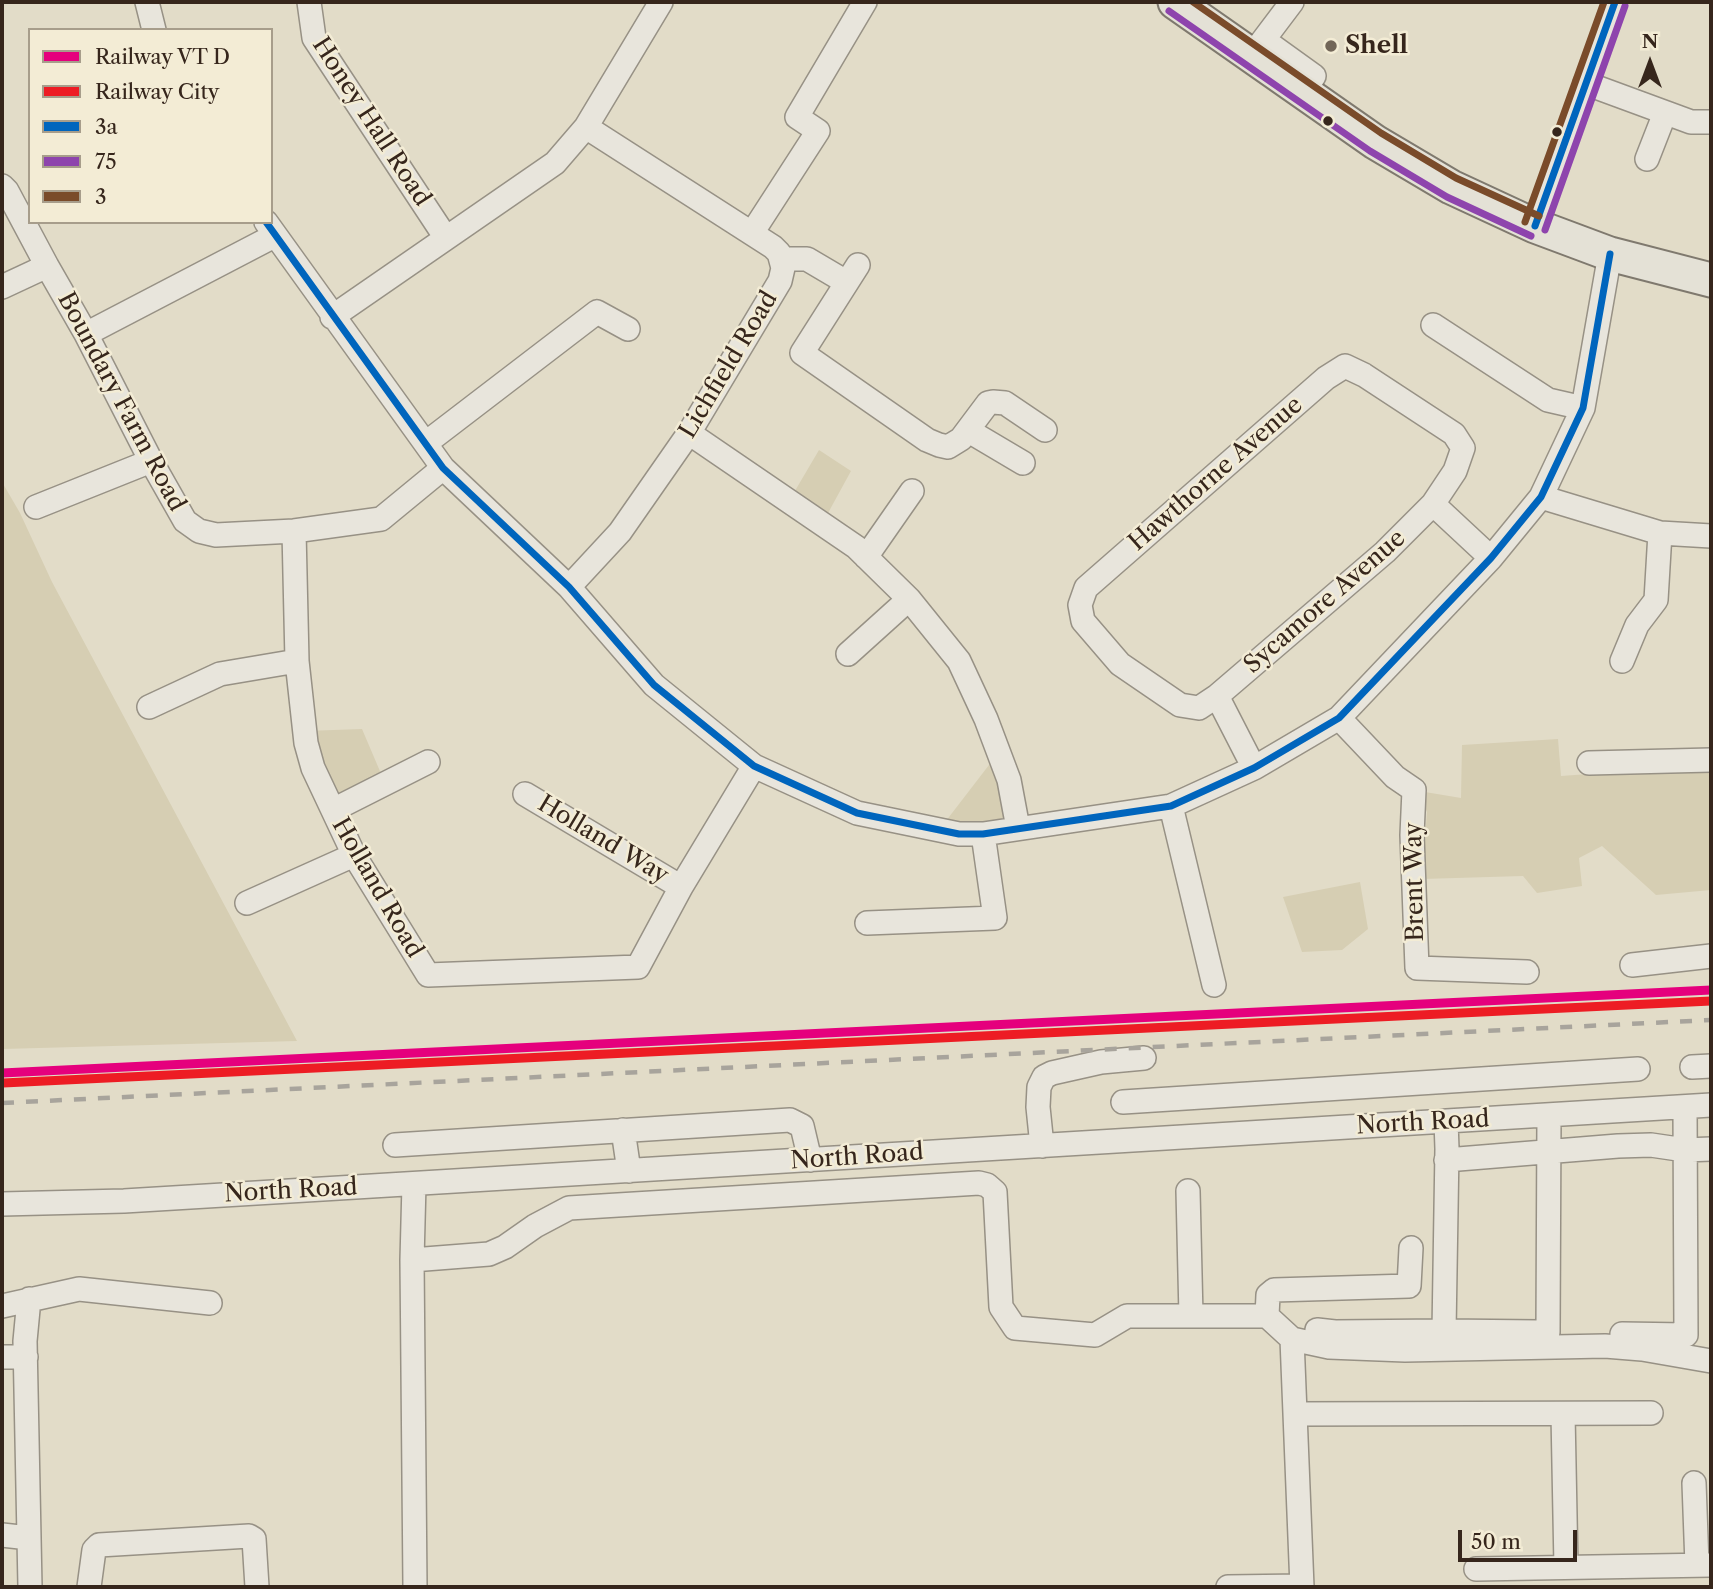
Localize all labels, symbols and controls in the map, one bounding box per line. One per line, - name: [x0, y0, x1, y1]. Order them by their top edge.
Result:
- legend: [28, 28, 273, 224]
- north arrow: [1615, 28, 1685, 98]
- text: N: [1642, 30, 1658, 53]
- street label: Honey Hall Road: [306, 32, 436, 212]
- place label: Shell: [1345, 32, 1408, 60]
- marker: Shell: [1323, 38, 1339, 54]
- text: Railway VT D: [95, 44, 230, 69]
- text: Railway City: [95, 79, 220, 104]
- text: 3a: [95, 114, 118, 139]
- unlabelled marker: [1321, 114, 1335, 128]
- unlabelled marker: [1550, 125, 1564, 139]
- text: 75: [95, 149, 117, 174]
- text: 3: [95, 184, 107, 209]
- street label: Lichfield Road: [674, 286, 784, 444]
- street label: Boundary Farm Road: [51, 288, 191, 516]
- street label: Hawthorne Avenue: [1123, 391, 1309, 557]
- street label: Sycamore Avenue: [1239, 524, 1411, 680]
- street label: Holland Way: [532, 790, 674, 890]
- street label: Holland Road: [325, 813, 429, 963]
- street label: Brent Way: [1400, 822, 1430, 942]
- street label: North Road: [1356, 1105, 1490, 1141]
- street label: North Road: [790, 1138, 924, 1176]
- street label: North Road: [224, 1173, 358, 1209]
- scale bar: [1461, 1516, 1580, 1560]
- text: 50 m: [1471, 1529, 1521, 1554]

